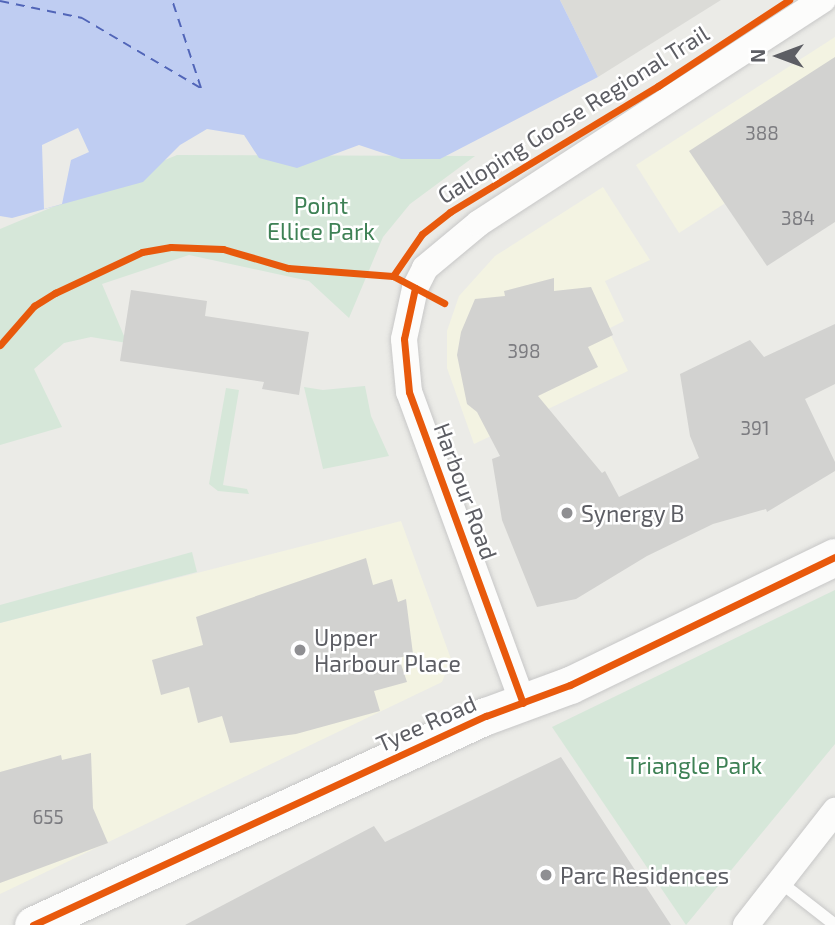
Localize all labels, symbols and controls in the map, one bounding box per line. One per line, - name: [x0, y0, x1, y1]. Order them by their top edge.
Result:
- street label: Galloping Goose Regional Trail: [432, 19, 714, 209]
- north arrow: [744, 21, 814, 91]
- text: N: [746, 49, 769, 63]
- house number: 388: [745, 122, 779, 144]
- park label: Point Ellice Park: [267, 191, 375, 245]
- house number: 384: [781, 207, 815, 229]
- house number: 398: [508, 340, 540, 362]
- house number: 391: [741, 417, 769, 439]
- street label: Harbour Road: [428, 419, 504, 563]
- place label: Synergy B: [581, 499, 685, 527]
- marker: Synergy B: [559, 505, 575, 521]
- place label: Upper Harbour Place: [314, 623, 461, 677]
- marker: Upper Harbour Place: [292, 642, 308, 658]
- street label: Tyee Road: [372, 689, 480, 757]
- park label: Triangle Park: [626, 751, 762, 779]
- house number: 655: [32, 806, 64, 828]
- place label: Parc Residences: [560, 861, 729, 889]
- marker: Parc Residences: [538, 867, 554, 883]

